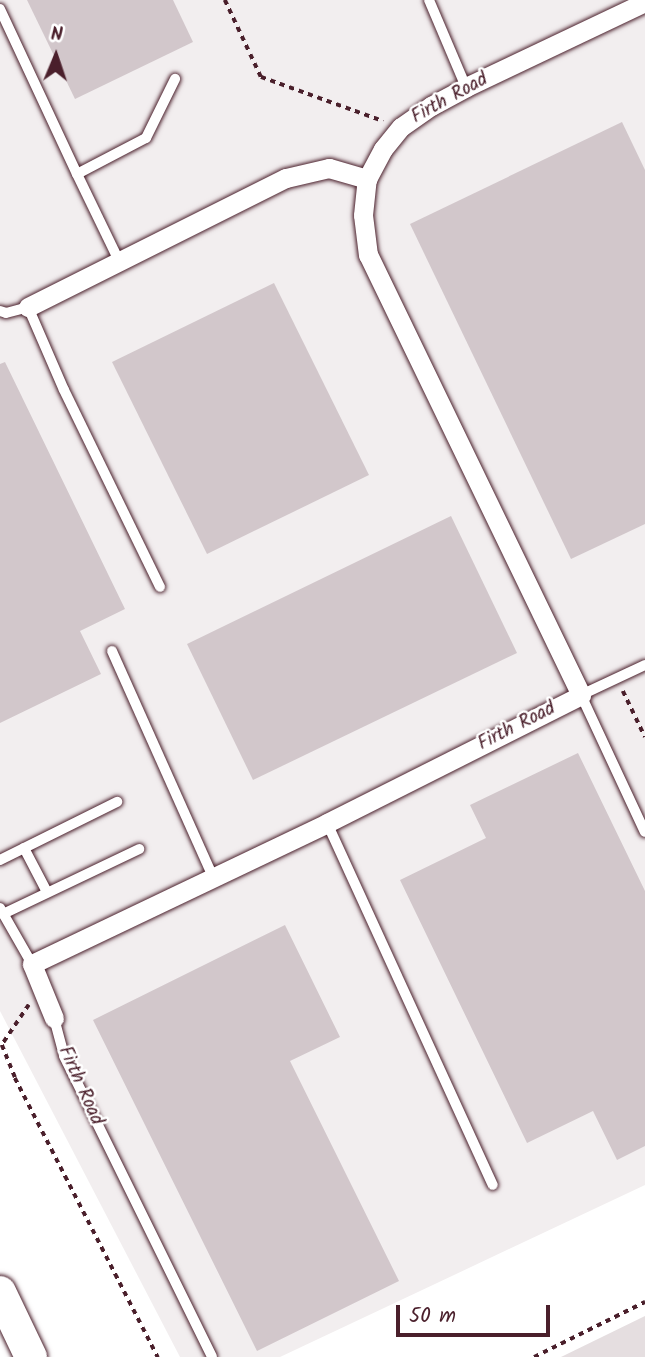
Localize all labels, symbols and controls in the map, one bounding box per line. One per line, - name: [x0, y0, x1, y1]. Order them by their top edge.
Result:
- text: N: [50, 20, 63, 50]
- north arrow: [21, 21, 91, 91]
- street label: Firth Road: [408, 69, 492, 129]
- street label: Firth Road: [474, 698, 560, 756]
- street label: Firth Road: [53, 1043, 107, 1129]
- scale bar: [400, 1290, 554, 1334]
- text: 50 m: [409, 1300, 456, 1333]

